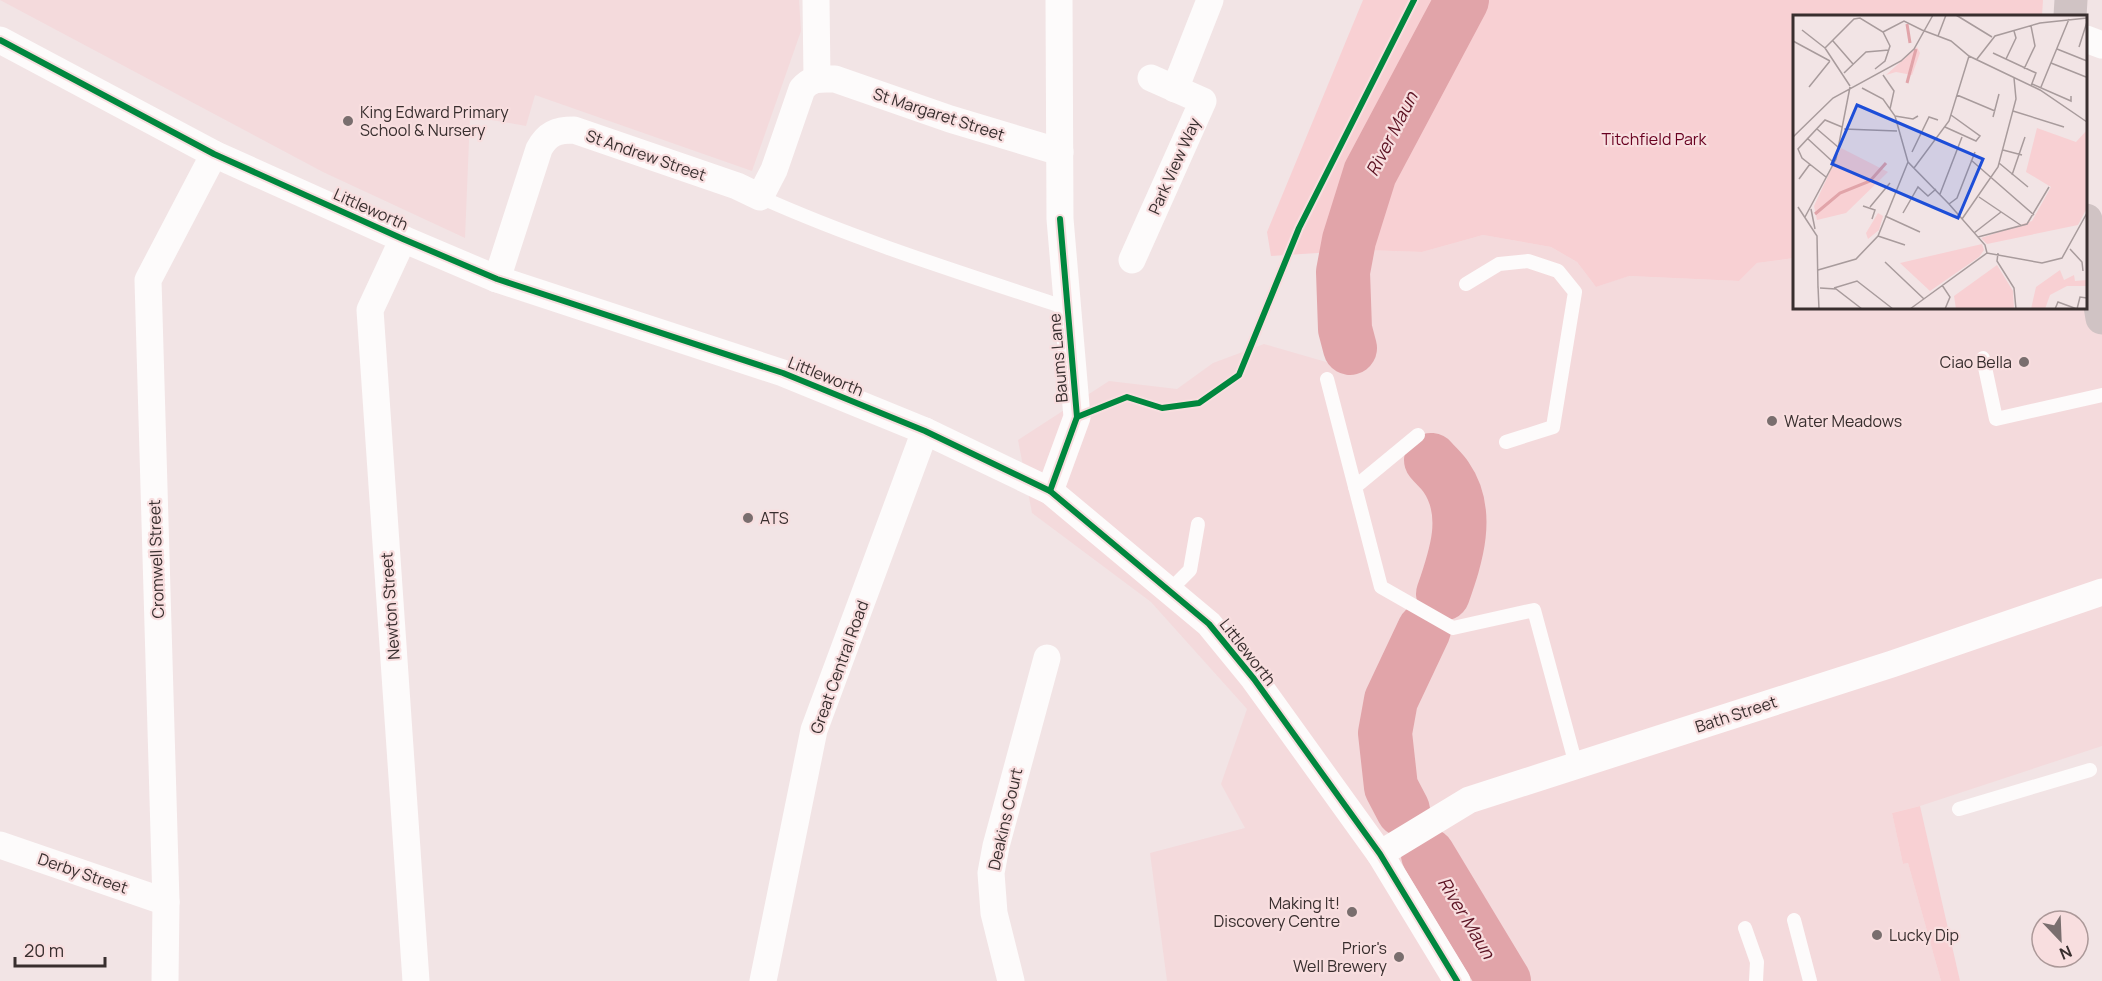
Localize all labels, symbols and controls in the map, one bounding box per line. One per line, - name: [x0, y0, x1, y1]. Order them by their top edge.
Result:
- inset map: [1793, 15, 2087, 309]
- street label: St Margaret Street: [870, 82, 1008, 146]
- water label: River Maun: [1360, 86, 1423, 180]
- place label: King Edward Primary School & Nursery: [360, 101, 509, 141]
- marker: King Edward Primary School & Nursery: [341, 114, 355, 128]
- street label: Park View Way: [1143, 114, 1205, 218]
- street label: St Andrew Street: [583, 124, 709, 186]
- park label: Titchfield Park: [1601, 128, 1708, 150]
- street label: Littleworth: [330, 183, 412, 235]
- street label: Baums Lane: [1043, 313, 1073, 403]
- street label: Littleworth: [785, 351, 867, 401]
- place label: Ciao Bella: [1940, 351, 2012, 373]
- marker: Ciao Bella: [2017, 355, 2031, 369]
- place label: Water Meadows: [1784, 410, 1902, 432]
- marker: Water Meadows: [1765, 414, 1779, 428]
- street label: Cromwell Street: [143, 499, 169, 619]
- place label: ATS: [760, 507, 789, 529]
- marker: ATS: [741, 511, 755, 525]
- street label: Newton Street: [375, 552, 405, 660]
- street label: Great Central Road: [805, 597, 873, 737]
- street label: Littleworth: [1215, 614, 1281, 690]
- street label: Bath Street: [1692, 690, 1780, 738]
- street label: Deakins Court: [983, 766, 1027, 872]
- street label: Derby Street: [35, 847, 131, 899]
- water label: River Maun: [1433, 872, 1501, 964]
- place label: Making It! Discovery Centre: [1213, 892, 1340, 932]
- marker: Making It! Discovery Centre: [1345, 905, 1359, 919]
- north arrow: [2030, 909, 2090, 969]
- place label: Lucky Dip: [1889, 924, 1959, 946]
- marker: Lucky Dip: [1870, 928, 1884, 942]
- scale bar: [15, 930, 105, 968]
- place label: Prior's Well Brewery: [1293, 937, 1388, 977]
- text: 20 m: [24, 938, 64, 962]
- text: N: [2056, 940, 2075, 965]
- marker: Prior's Well Brewery: [1392, 950, 1406, 964]

